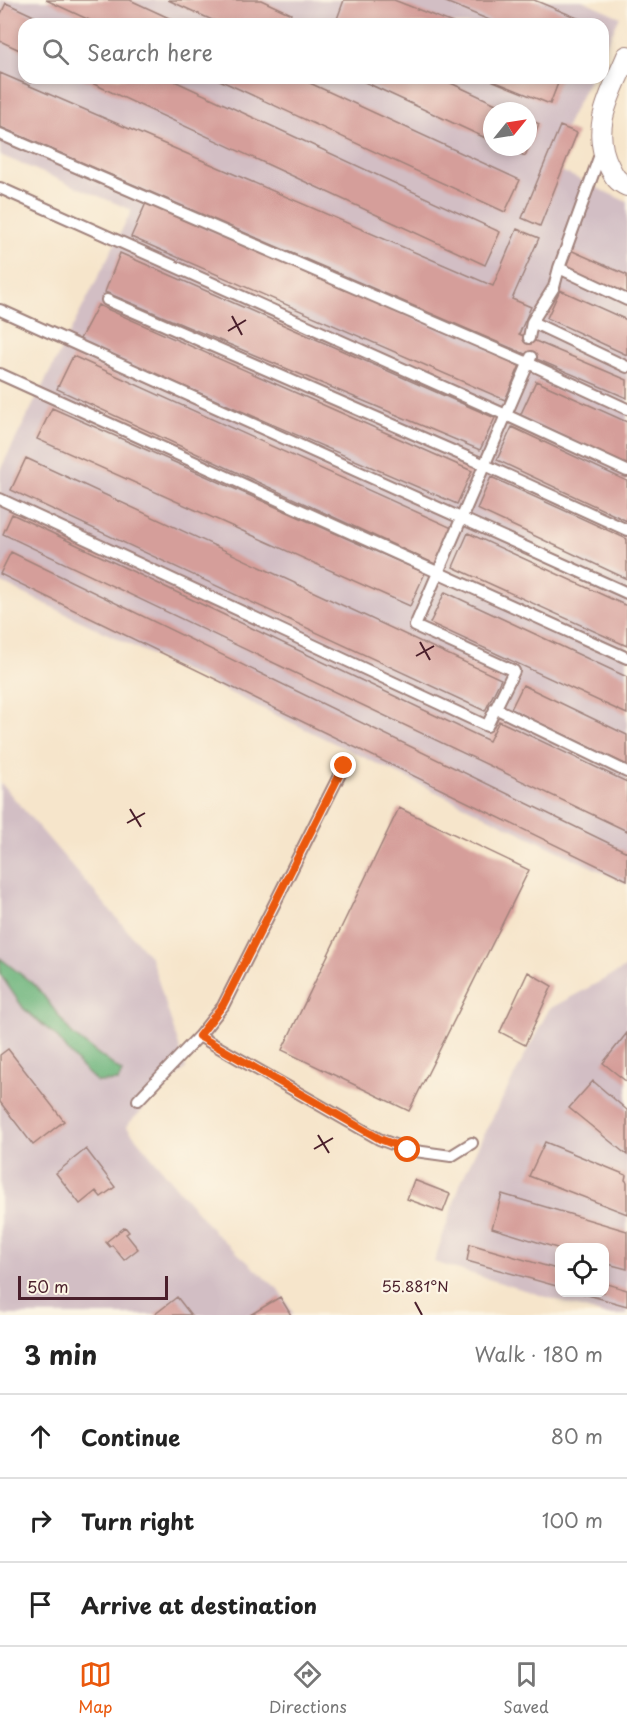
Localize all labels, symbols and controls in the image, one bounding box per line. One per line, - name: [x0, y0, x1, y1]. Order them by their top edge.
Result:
- search box: [18, 18, 609, 84]
- icon: search: [39, 35, 72, 68]
- text: Search here: [87, 35, 213, 68]
- north arrow: [483, 102, 537, 156]
- route end: [330, 752, 356, 778]
- route start: [394, 1136, 420, 1162]
- map controls: [555, 1243, 609, 1297]
- button: locate: [555, 1243, 609, 1297]
- scale bar: [18, 1273, 168, 1300]
- text: 50 m: [27, 1274, 68, 1298]
- text: 55.881°N: [381, 1274, 449, 1297]
- text: 3 min: [24, 1335, 97, 1374]
- text: Walk · 180 m: [475, 1339, 603, 1369]
- icon: ahead: [24, 1420, 57, 1453]
- text: Continue: [81, 1420, 180, 1453]
- text: 80 m: [551, 1421, 603, 1451]
- icon: right: [24, 1504, 57, 1537]
- text: Turn right: [81, 1504, 194, 1537]
- text: 100 m: [542, 1505, 603, 1535]
- icon: arrive: [24, 1588, 57, 1621]
- text: Arrive at destination: [81, 1588, 317, 1621]
- tab: Map: [78, 1658, 112, 1718]
- tab: Directions: [269, 1658, 347, 1718]
- tab: Saved: [503, 1658, 549, 1718]

